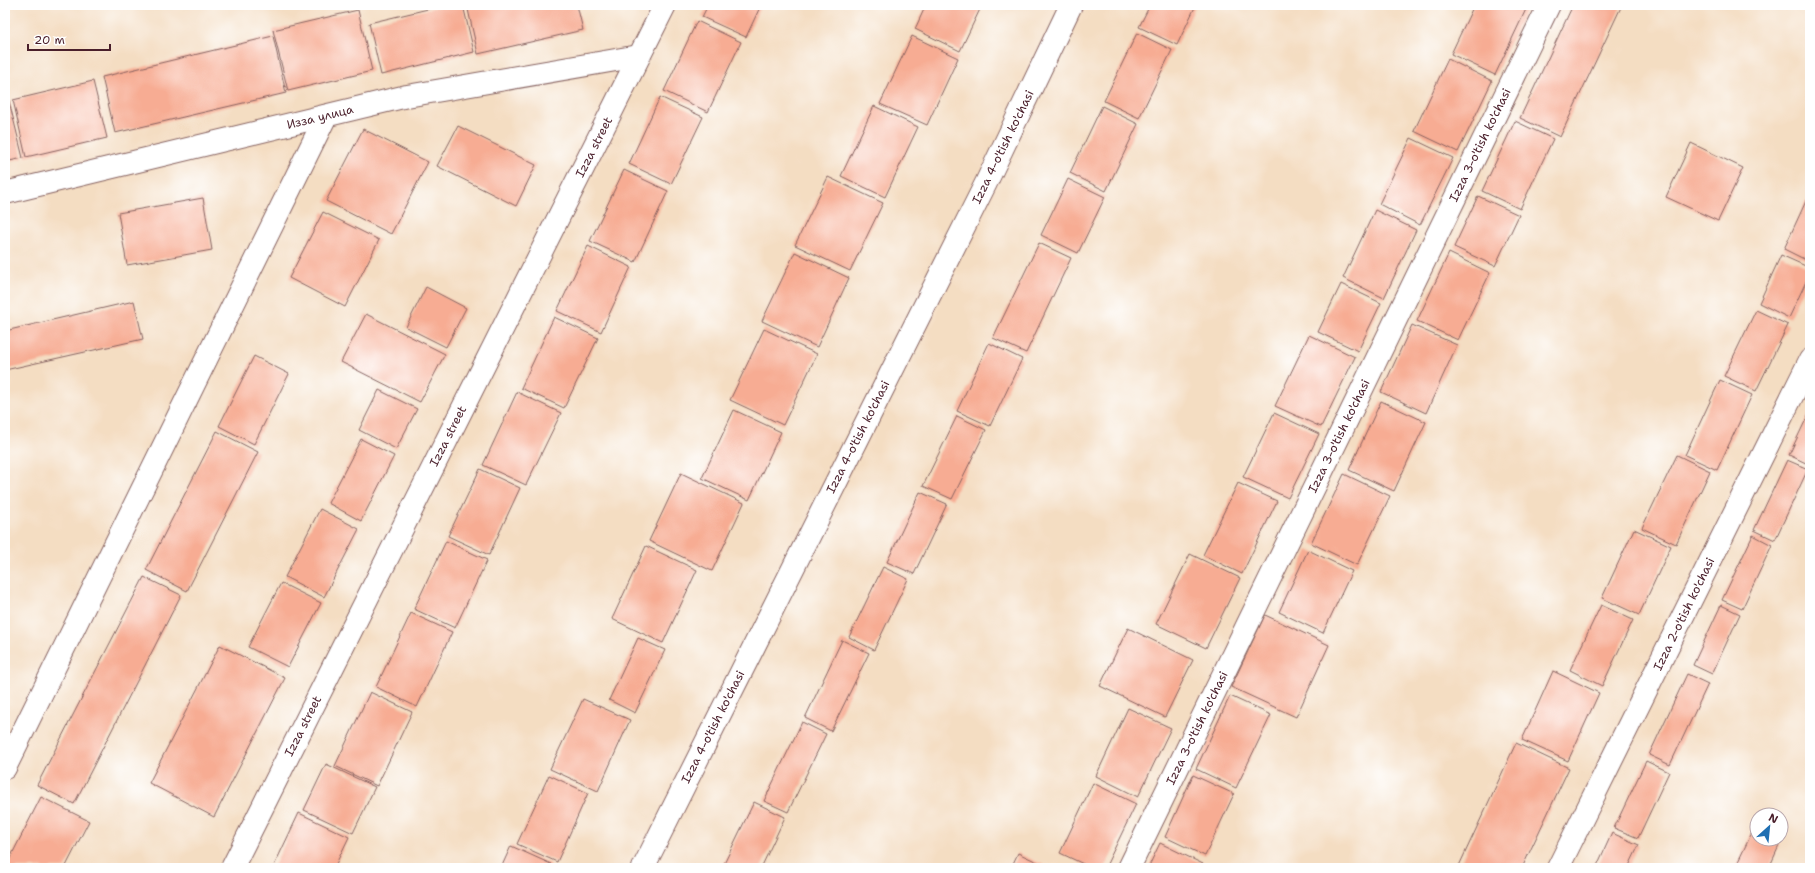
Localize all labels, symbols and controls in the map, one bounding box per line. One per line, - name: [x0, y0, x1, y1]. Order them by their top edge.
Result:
- scale bar: [28, 26, 110, 52]
- text: 20 m: [34, 32, 65, 48]
- street label: Izza 3-o'tish ko'chasi: [1446, 86, 1514, 204]
- street label: Izza 4-o'tish ko'chasi: [968, 87, 1038, 207]
- street label: Изза улица: [285, 101, 356, 133]
- street label: Izza street: [572, 114, 616, 180]
- street label: Izza 3-o'tish ko'chasi: [1305, 377, 1373, 495]
- street label: Izza 4-o'tish ko'chasi: [823, 378, 893, 496]
- street label: Izza street: [426, 403, 470, 469]
- street label: Izza 2-o'tish ko'chasi: [1650, 555, 1718, 673]
- street label: Izza 4-o'tish ko'chasi: [678, 668, 748, 786]
- street label: Izza 3-o'tish ko'chasi: [1163, 669, 1231, 787]
- street label: Izza street: [281, 693, 325, 759]
- north arrow: [1749, 807, 1789, 847]
- text: N: [1766, 810, 1781, 827]

